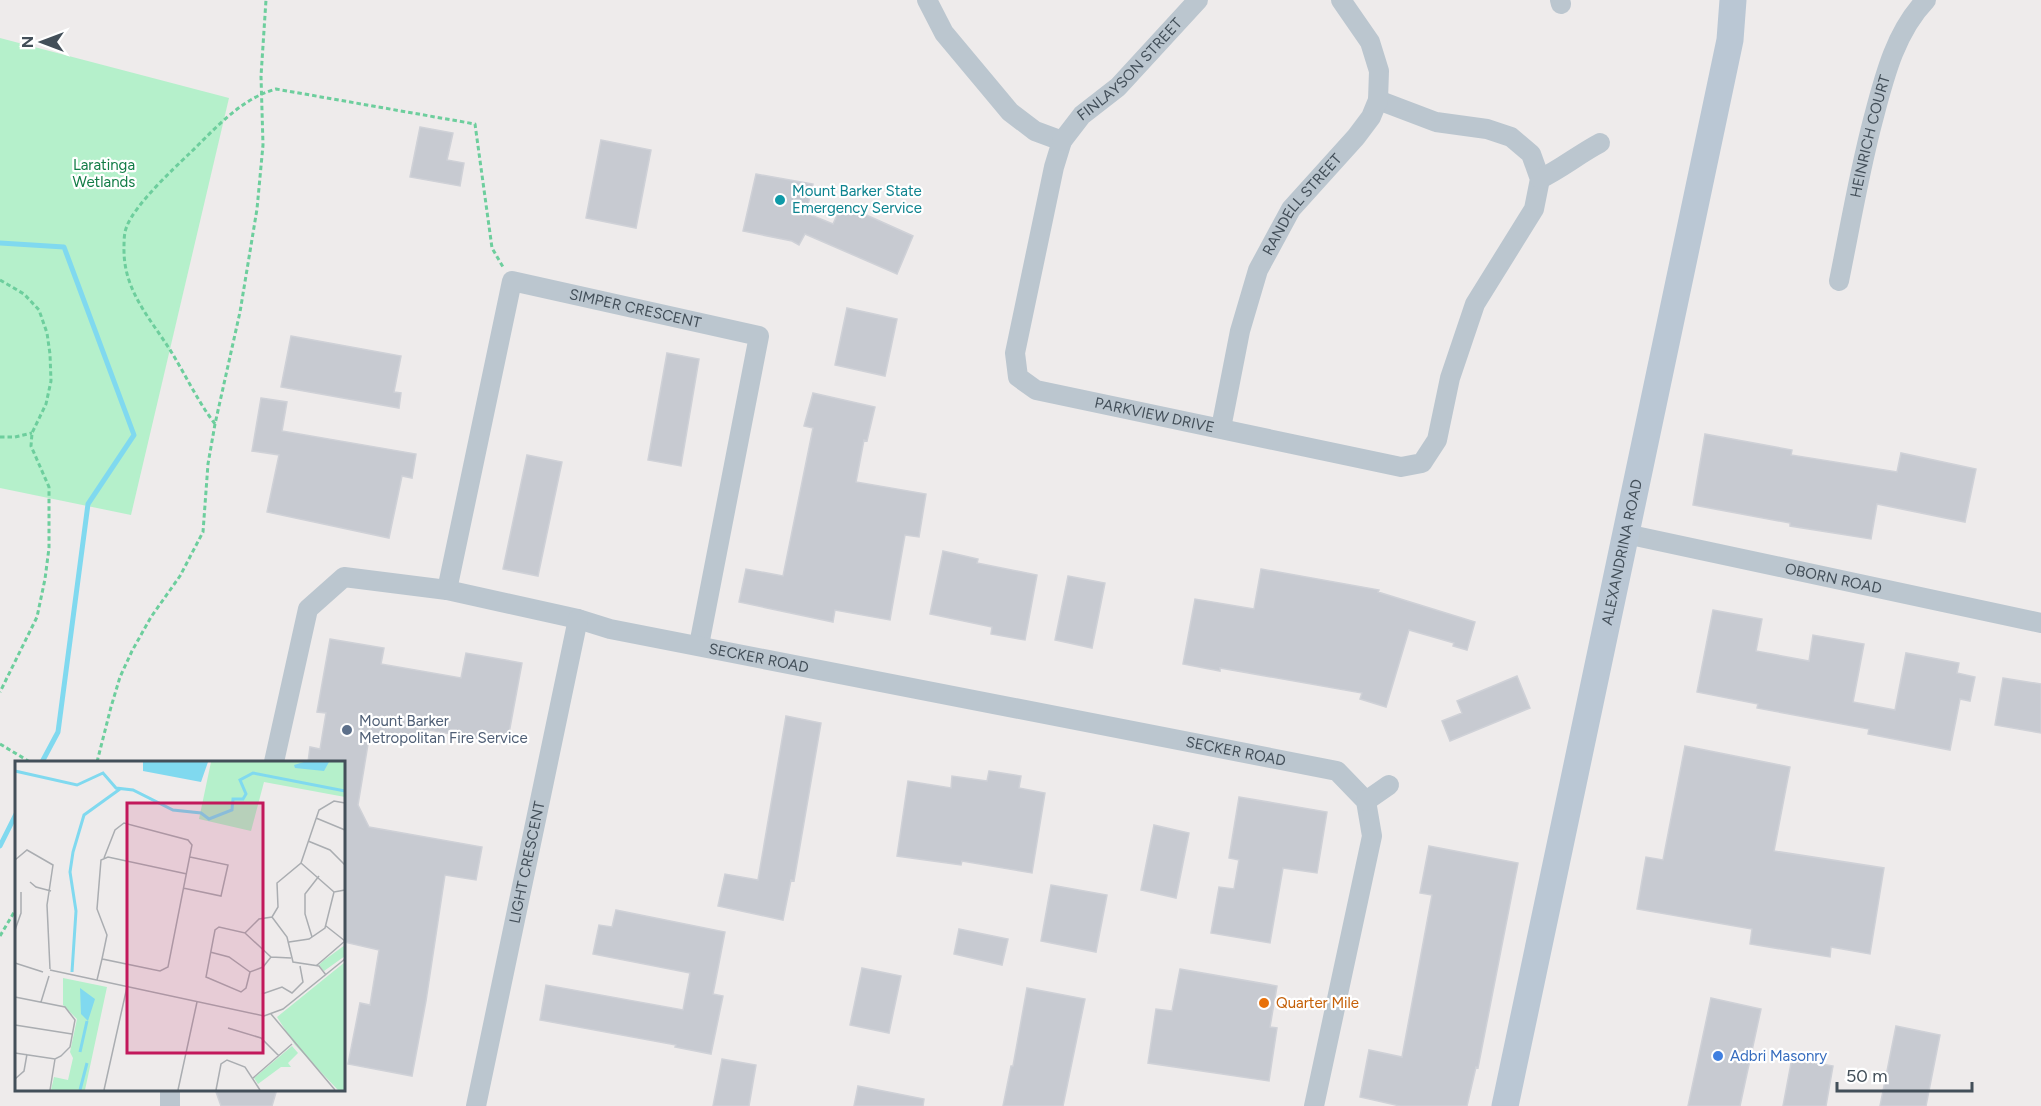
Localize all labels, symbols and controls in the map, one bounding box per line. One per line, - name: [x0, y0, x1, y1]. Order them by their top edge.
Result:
- north arrow: [12, 12, 72, 72]
- street label: FINLAYSON STREET: [1074, 14, 1186, 124]
- text: N: [18, 36, 37, 48]
- street label: HEINRICH COURT: [1847, 72, 1894, 199]
- street label: RANDELL STREET: [1259, 149, 1346, 258]
- park label: Laratinga Wetlands: [73, 156, 135, 191]
- place label: Mount Barker State Emergency Service: [792, 182, 922, 217]
- marker: Mount Barker State Emergency Service: [773, 193, 787, 207]
- street label: SIMPER CRESCENT: [568, 285, 704, 332]
- street label: PARKVIEW DRIVE: [1093, 394, 1216, 436]
- street label: ALEXANDRINA ROAD: [1598, 478, 1646, 627]
- street label: OBORN ROAD: [1783, 559, 1883, 598]
- street label: SECKER ROAD: [707, 639, 810, 677]
- place label: Mount Barker Metropolitan Fire Service: [359, 712, 528, 747]
- marker: Mount Barker Metropolitan Fire Service: [340, 723, 354, 737]
- street label: SECKER ROAD: [1184, 733, 1287, 770]
- inset map: [15, 761, 345, 1091]
- street label: LIGHT CRESCENT: [505, 799, 549, 925]
- place label: Quarter Mile: [1276, 994, 1359, 1012]
- marker: Quarter Mile: [1257, 996, 1271, 1010]
- place label: Adbri Masonry: [1730, 1047, 1827, 1065]
- marker: Adbri Masonry: [1711, 1049, 1725, 1063]
- scale bar: [1837, 1055, 1972, 1093]
- text: 50 m: [1846, 1065, 1888, 1087]

